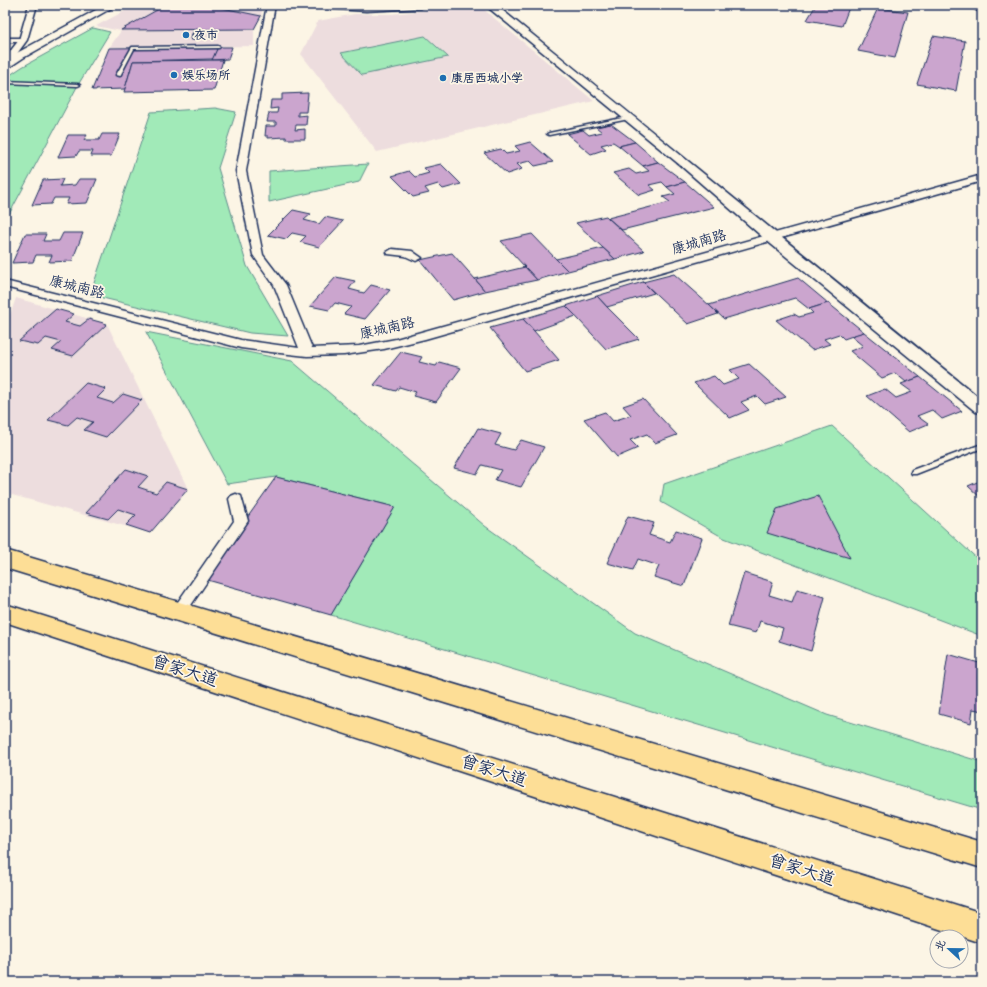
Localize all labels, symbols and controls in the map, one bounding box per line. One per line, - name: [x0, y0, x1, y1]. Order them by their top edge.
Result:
- place label: 夜市: [194, 28, 218, 43]
- marker: 夜市: [181, 30, 191, 40]
- place label: 娱乐场所: [182, 68, 231, 83]
- marker: 娱乐场所: [169, 70, 179, 80]
- place label: 康居西城小学: [451, 71, 523, 86]
- marker: 康居西城小学: [438, 73, 448, 83]
- street label: 康城南路: [670, 226, 728, 258]
- street label: 康城南路: [48, 272, 106, 302]
- street label: 康城南路: [358, 313, 416, 343]
- street label: 曾家大道: [150, 651, 220, 691]
- street label: 曾家大道: [459, 751, 529, 791]
- street label: 曾家大道: [767, 850, 837, 890]
- north arrow: [929, 929, 969, 969]
- text: 北: [932, 938, 948, 953]

